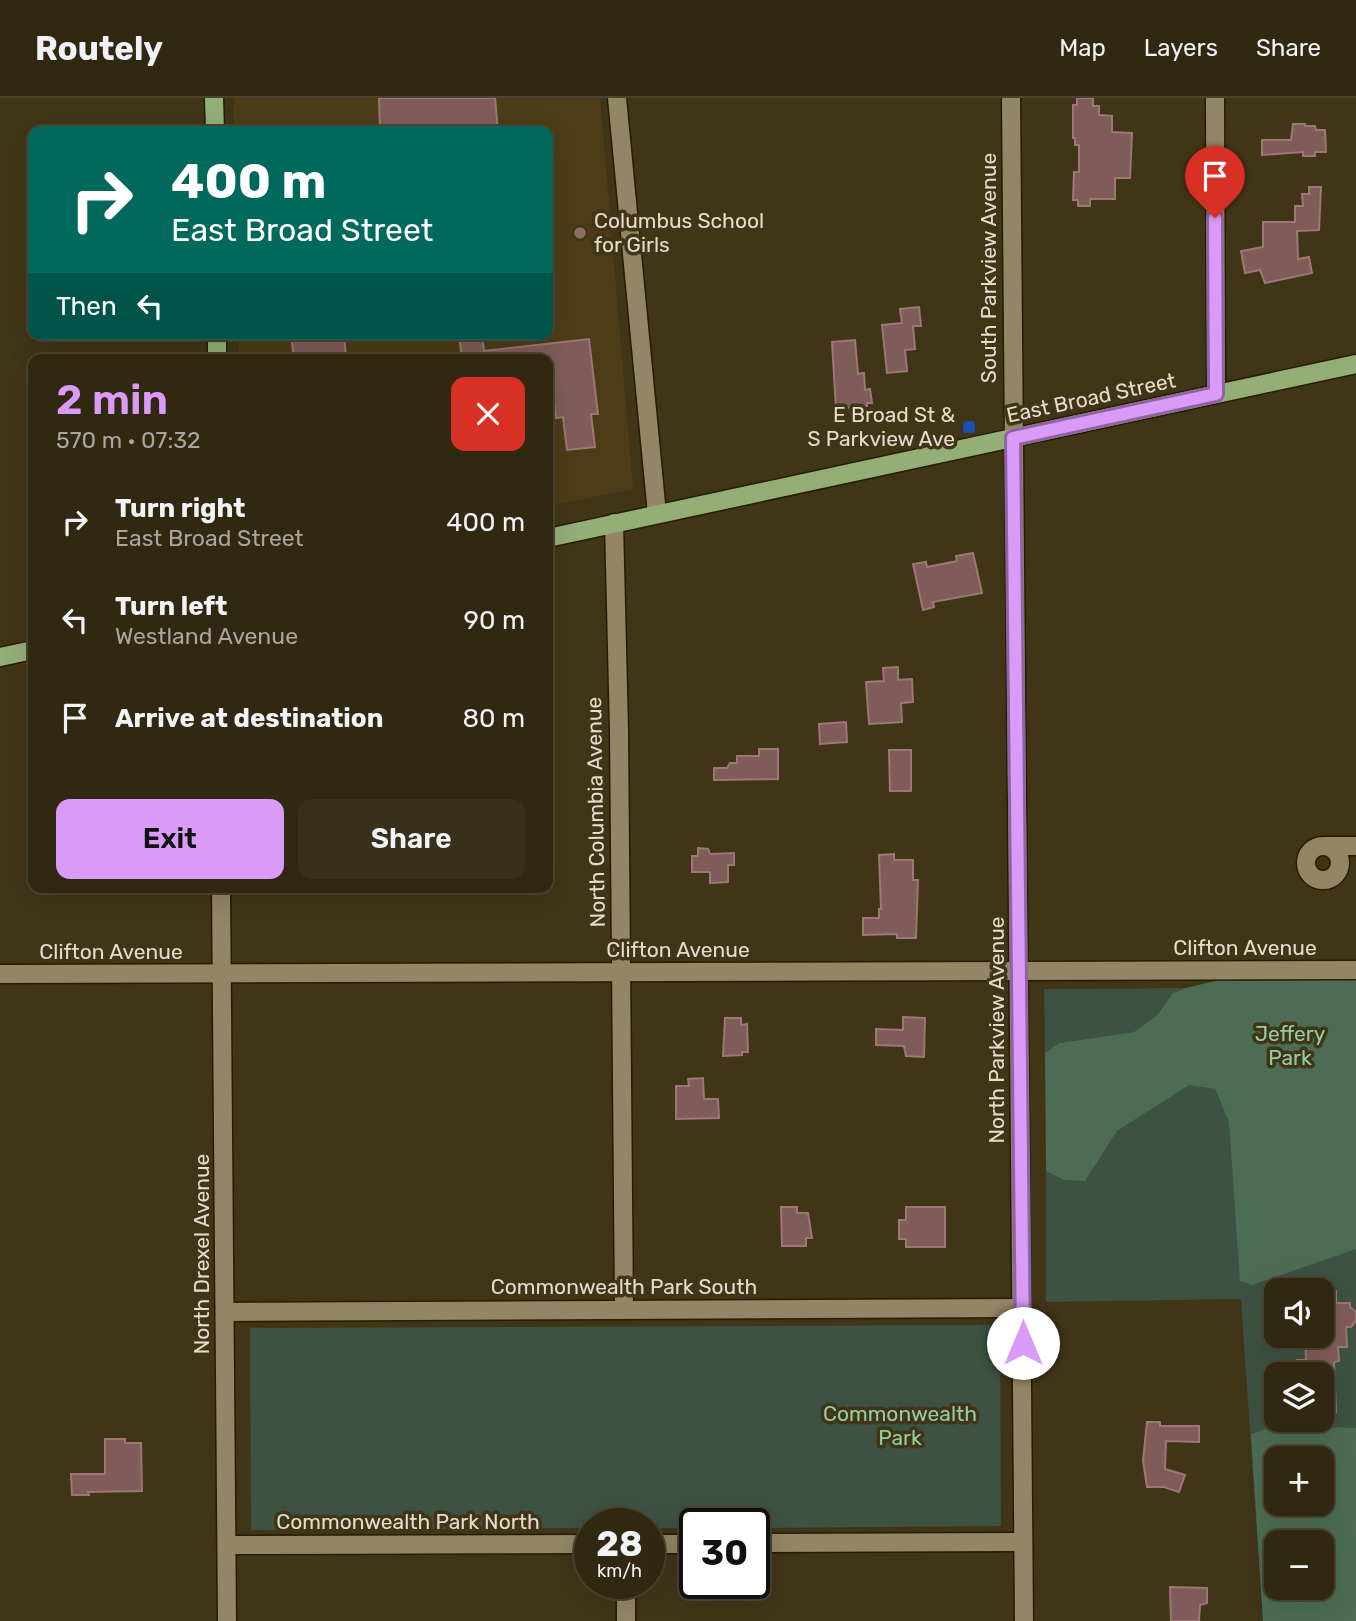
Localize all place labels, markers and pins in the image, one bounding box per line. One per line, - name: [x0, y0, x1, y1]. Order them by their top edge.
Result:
- pin: [1185, 146, 1245, 218]
- place label: Columbus School for Girls: [594, 208, 764, 257]
- marker: Columbus School for Girls: [572, 225, 588, 241]
- place label: E Broad St & S Parkview Ave: [808, 402, 955, 451]
- marker: E Broad St & S Parkview Ave: [961, 419, 977, 435]

